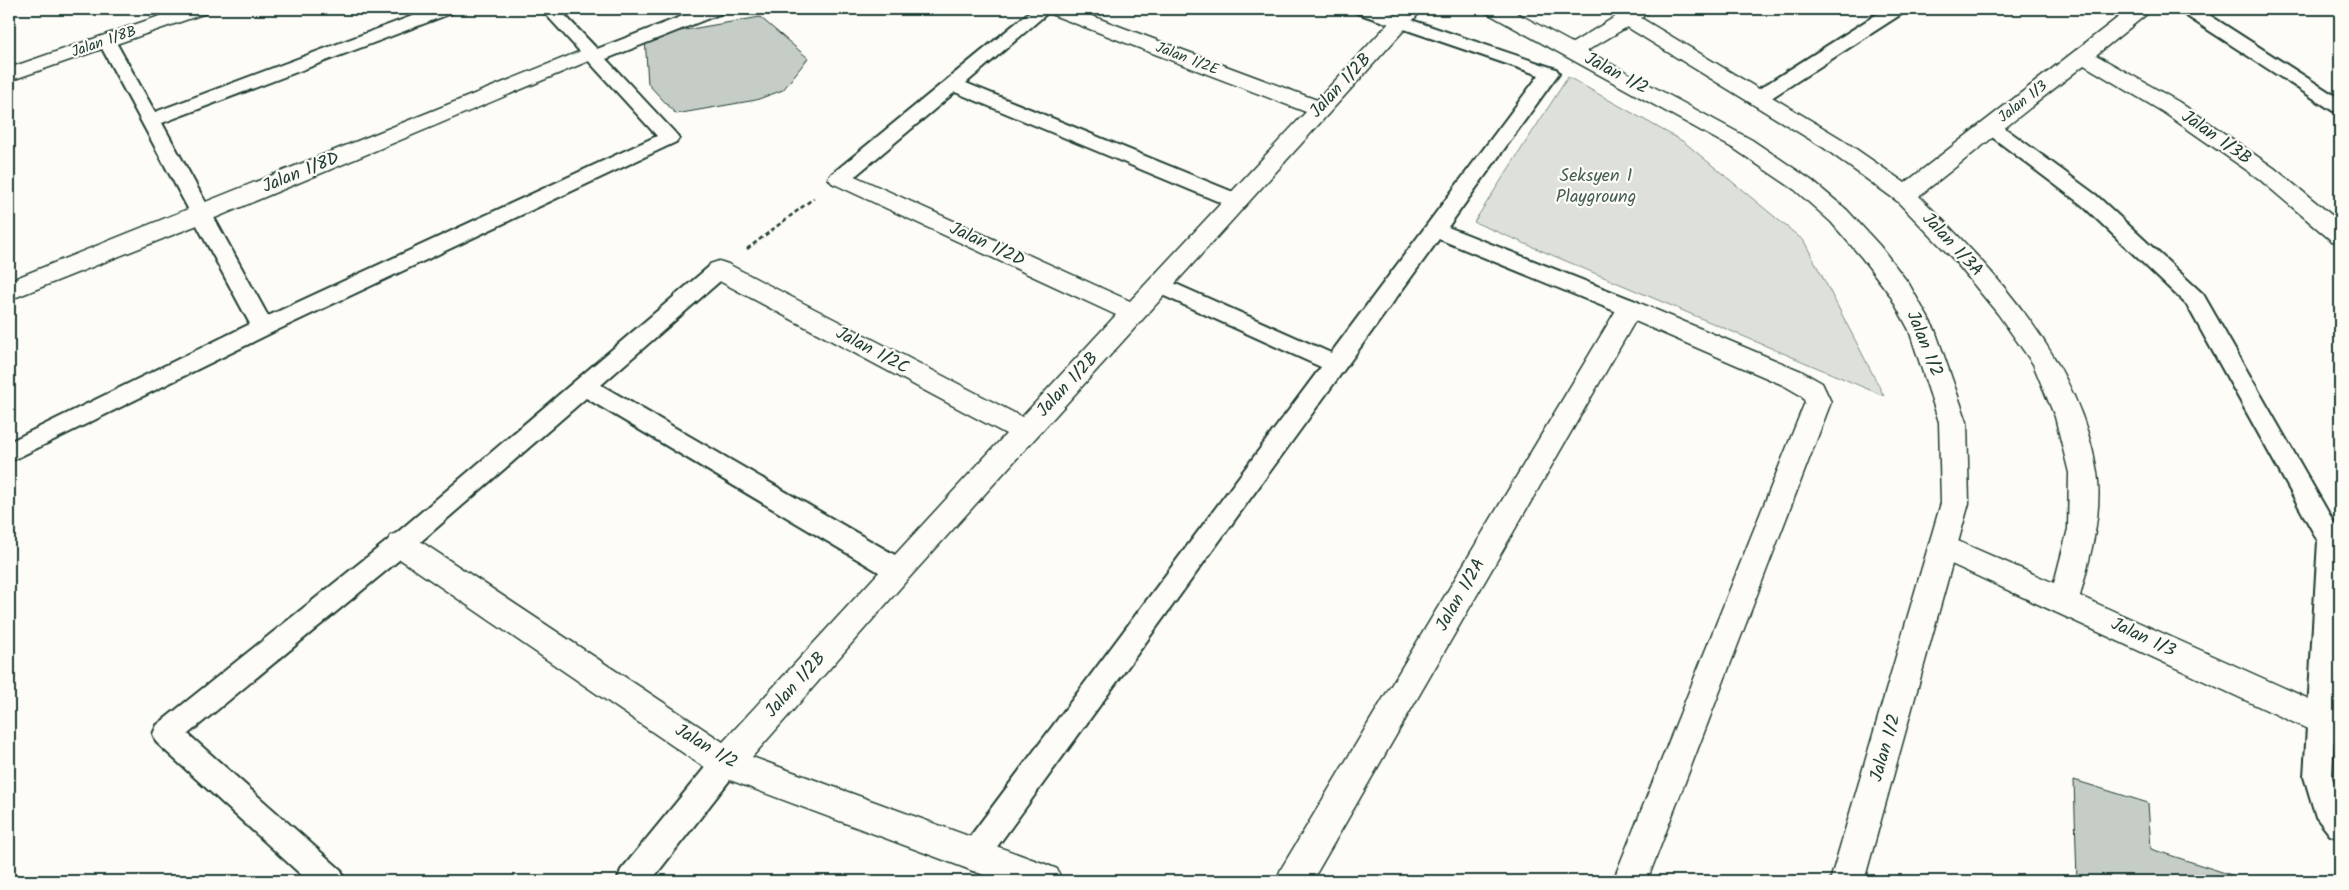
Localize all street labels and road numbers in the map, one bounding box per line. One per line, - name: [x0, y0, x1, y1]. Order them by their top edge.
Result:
- street label: Jalan 1/8B: [68, 20, 140, 64]
- street label: Jalan 1/2E: [1152, 36, 1223, 83]
- street label: Jalan 1/2: [1579, 45, 1653, 103]
- street label: Jalan 1/2B: [1303, 47, 1379, 125]
- street label: Jalan 1/3: [1993, 75, 2053, 129]
- street label: Jalan 1/3B: [2175, 103, 2257, 173]
- street label: Jalan 1/8D: [258, 144, 344, 202]
- street label: Jalan 1/3A: [1914, 206, 1990, 284]
- street label: Jalan 1/2D: [944, 215, 1030, 275]
- street label: Jalan 1/2: [1898, 307, 1950, 381]
- street label: Jalan 1/2C: [830, 319, 914, 383]
- street label: Jalan 1/2B: [1030, 346, 1106, 424]
- street label: Jalan 1/2A: [1428, 553, 1494, 637]
- street label: Jalan 1/3: [2106, 610, 2180, 666]
- street label: Jalan 1/2B: [758, 645, 834, 725]
- street label: Jalan 1/2: [1863, 711, 1909, 785]
- street label: Jalan 1/2: [669, 717, 743, 777]

